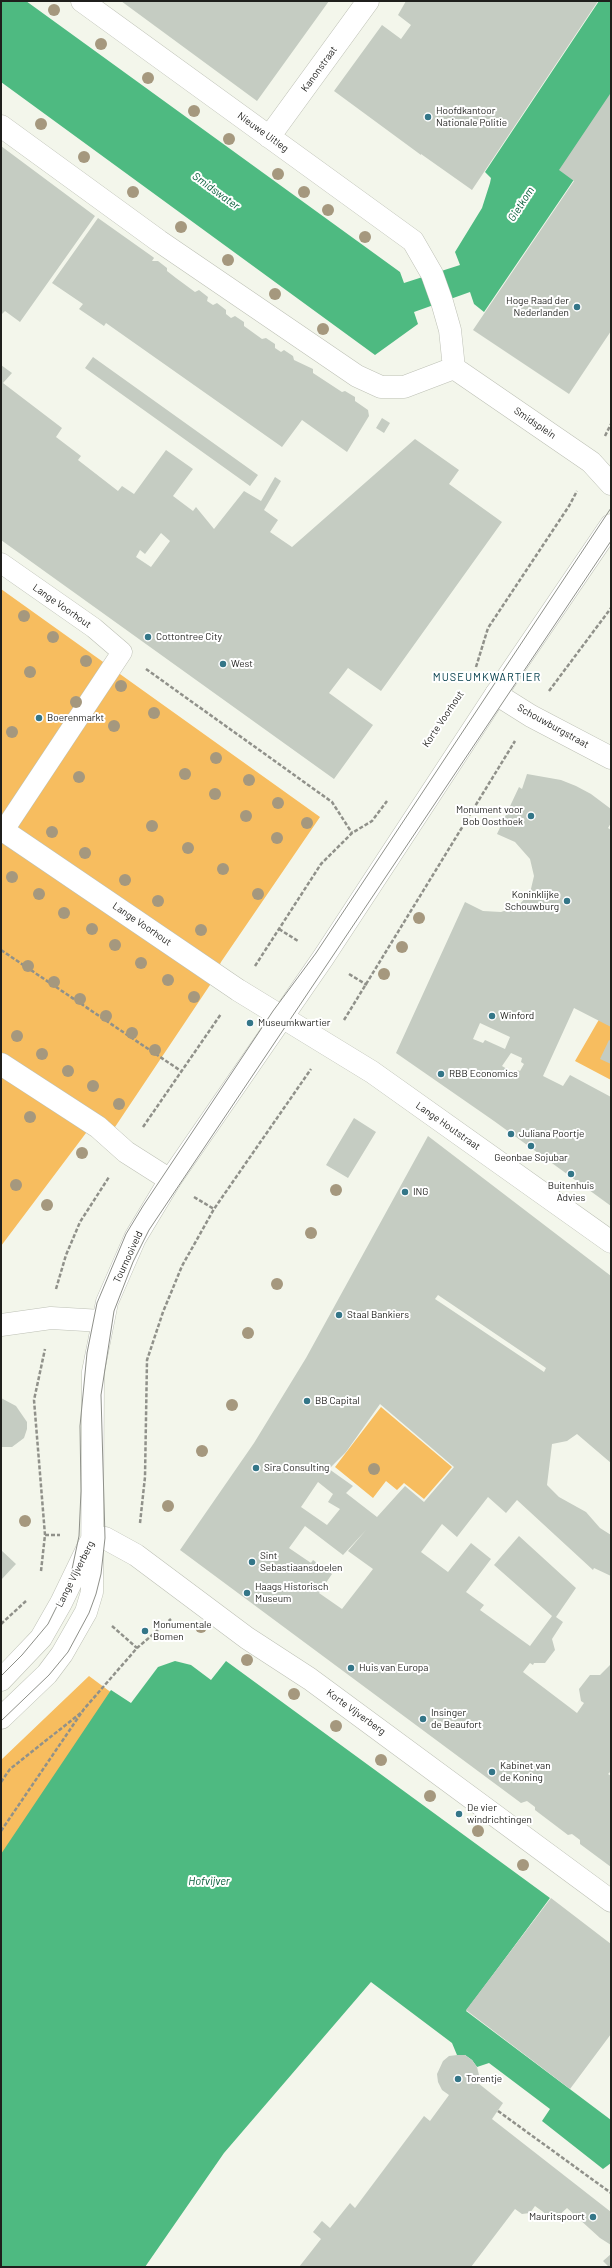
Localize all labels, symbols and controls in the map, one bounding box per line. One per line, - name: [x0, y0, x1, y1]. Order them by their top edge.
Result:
- street label: Kanonstraat: [298, 44, 340, 94]
- place label: Hoofdkantoor Nationale Politie: [436, 105, 507, 128]
- street label: Nieuwe Uitleg: [235, 110, 291, 154]
- marker: Hoofdkantoor Nationale Politie: [423, 112, 433, 122]
- water label: Smidswater: [190, 170, 242, 212]
- water label: Gietkom: [505, 184, 537, 224]
- place label: Hoge Raad der Nederlanden: [506, 295, 569, 318]
- marker: Hoge Raad der Nederlanden: [572, 302, 582, 312]
- street label: Smidsplein: [512, 405, 558, 441]
- street label: Lange Voorhout: [30, 581, 94, 631]
- place label: Cottontree City: [156, 631, 222, 643]
- marker: Cottontree City: [143, 632, 153, 642]
- place label: West: [231, 658, 253, 670]
- marker: West: [218, 659, 228, 669]
- district label: MUSEUMKWARTIER: [433, 670, 541, 684]
- street label: Korte Voorhout: [420, 688, 466, 750]
- street label: Schouwburgstraat: [515, 701, 591, 751]
- place label: Boerenmarkt: [47, 712, 104, 724]
- marker: Boerenmarkt: [34, 713, 44, 723]
- place label: Monument voor Bob Oosthoek: [456, 804, 523, 828]
- marker: Monument voor Bob Oosthoek: [526, 811, 536, 821]
- place label: Koninklijke Schouwburg: [505, 889, 559, 912]
- marker: Koninklijke Schouwburg: [562, 896, 572, 906]
- street label: Lange Voorhout: [110, 900, 174, 948]
- place label: Winford: [500, 1010, 534, 1022]
- marker: Winford: [487, 1011, 497, 1021]
- place label: Museumkwartier: [258, 1017, 330, 1029]
- marker: Museumkwartier: [245, 1018, 255, 1028]
- place label: RBB Economics: [449, 1068, 518, 1080]
- marker: RBB Economics: [436, 1069, 446, 1079]
- street label: Lange Houtstraat: [414, 1099, 482, 1153]
- place label: Juliana Poortje: [519, 1128, 584, 1140]
- marker: Juliana Poortje: [506, 1129, 516, 1139]
- marker: Geonbae Sojubar: [526, 1141, 536, 1151]
- place label: Geonbae Sojubar: [494, 1152, 568, 1164]
- marker: Buitenhuis Advies: [566, 1169, 576, 1179]
- place label: Buitenhuis Advies: [548, 1180, 594, 1204]
- place label: ING: [413, 1186, 428, 1198]
- marker: ING: [400, 1187, 410, 1197]
- street label: Tournooiveld: [111, 1229, 145, 1285]
- place label: Staal Bankiers: [347, 1309, 409, 1321]
- marker: Staal Bankiers: [334, 1310, 344, 1320]
- place label: BB Capital: [315, 1395, 360, 1407]
- marker: BB Capital: [302, 1396, 312, 1406]
- place label: Sira Consulting: [264, 1462, 329, 1474]
- marker: Sira Consulting: [251, 1463, 261, 1473]
- street label: Lange Vijverberg: [53, 1539, 97, 1609]
- place label: Sint Sebastiaansdoelen: [260, 1550, 342, 1574]
- marker: Sint Sebastiaansdoelen: [247, 1557, 257, 1567]
- place label: Haags Historisch Museum: [255, 1581, 328, 1604]
- marker: Haags Historisch Museum: [242, 1588, 252, 1598]
- place label: Monumentale Bomen: [153, 1619, 212, 1642]
- marker: Monumentale Bomen: [140, 1626, 150, 1636]
- place label: Huis van Europa: [359, 1662, 428, 1674]
- marker: Huis van Europa: [346, 1663, 356, 1673]
- street label: Korte Vijverberg: [324, 1687, 388, 1737]
- place label: Insinger de Beaufort: [431, 1707, 482, 1730]
- marker: Insinger de Beaufort: [418, 1714, 428, 1724]
- place label: Kabinet van de Koning: [500, 1760, 551, 1784]
- marker: Kabinet van de Koning: [487, 1767, 497, 1777]
- place label: De vier windrichtingen: [467, 1802, 532, 1826]
- marker: De vier windrichtingen: [454, 1809, 464, 1819]
- water label: Hofvijver: [188, 1874, 230, 1888]
- place label: Torentje: [466, 2073, 502, 2085]
- marker: Torentje: [453, 2074, 463, 2084]
- place label: Mauritspoort: [529, 2211, 585, 2223]
- marker: Mauritspoort: [588, 2212, 598, 2222]

